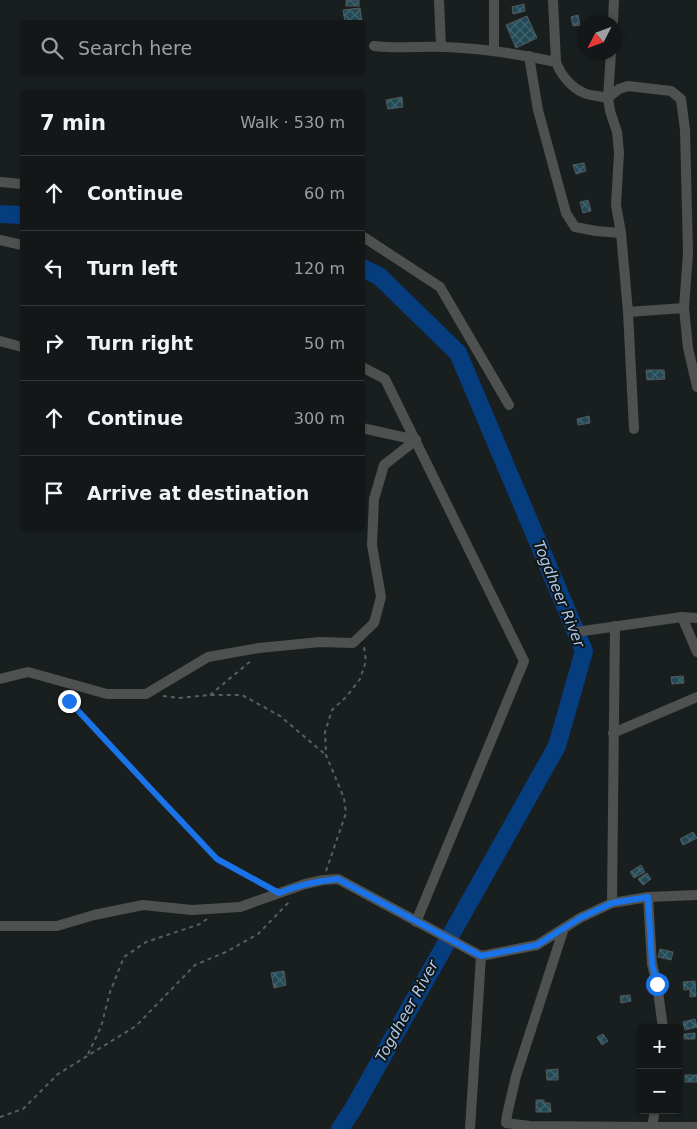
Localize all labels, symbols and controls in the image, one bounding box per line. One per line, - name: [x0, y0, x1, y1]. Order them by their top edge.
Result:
- north arrow: [577, 15, 622, 60]
- search box: [20, 20, 365, 75]
- icon: search: [38, 34, 66, 62]
- text: Search here: [78, 37, 192, 59]
- text: 7 min: [40, 111, 106, 135]
- text: Walk · 530 m: [240, 113, 345, 132]
- icon: ahead: [40, 179, 68, 207]
- text: Continue: [87, 182, 183, 204]
- text: 60 m: [304, 184, 345, 203]
- icon: left: [40, 254, 68, 282]
- text: Turn left: [87, 257, 178, 279]
- text: 120 m: [294, 259, 345, 278]
- icon: right: [40, 329, 68, 357]
- text: Turn right: [87, 332, 193, 354]
- text: 50 m: [304, 334, 345, 353]
- icon: ahead: [40, 404, 68, 432]
- text: Continue: [87, 407, 183, 429]
- text: 300 m: [294, 409, 345, 428]
- icon: arrive: [40, 479, 68, 507]
- text: Arrive at destination: [87, 482, 309, 504]
- water label: Togdheer River: [529, 538, 589, 651]
- route end: [58, 690, 81, 713]
- water label: Togdheer River: [372, 956, 443, 1065]
- route start: [646, 973, 669, 996]
- map controls: [637, 1024, 682, 1114]
- button: +: [637, 1024, 682, 1069]
- button: −: [637, 1069, 682, 1114]

